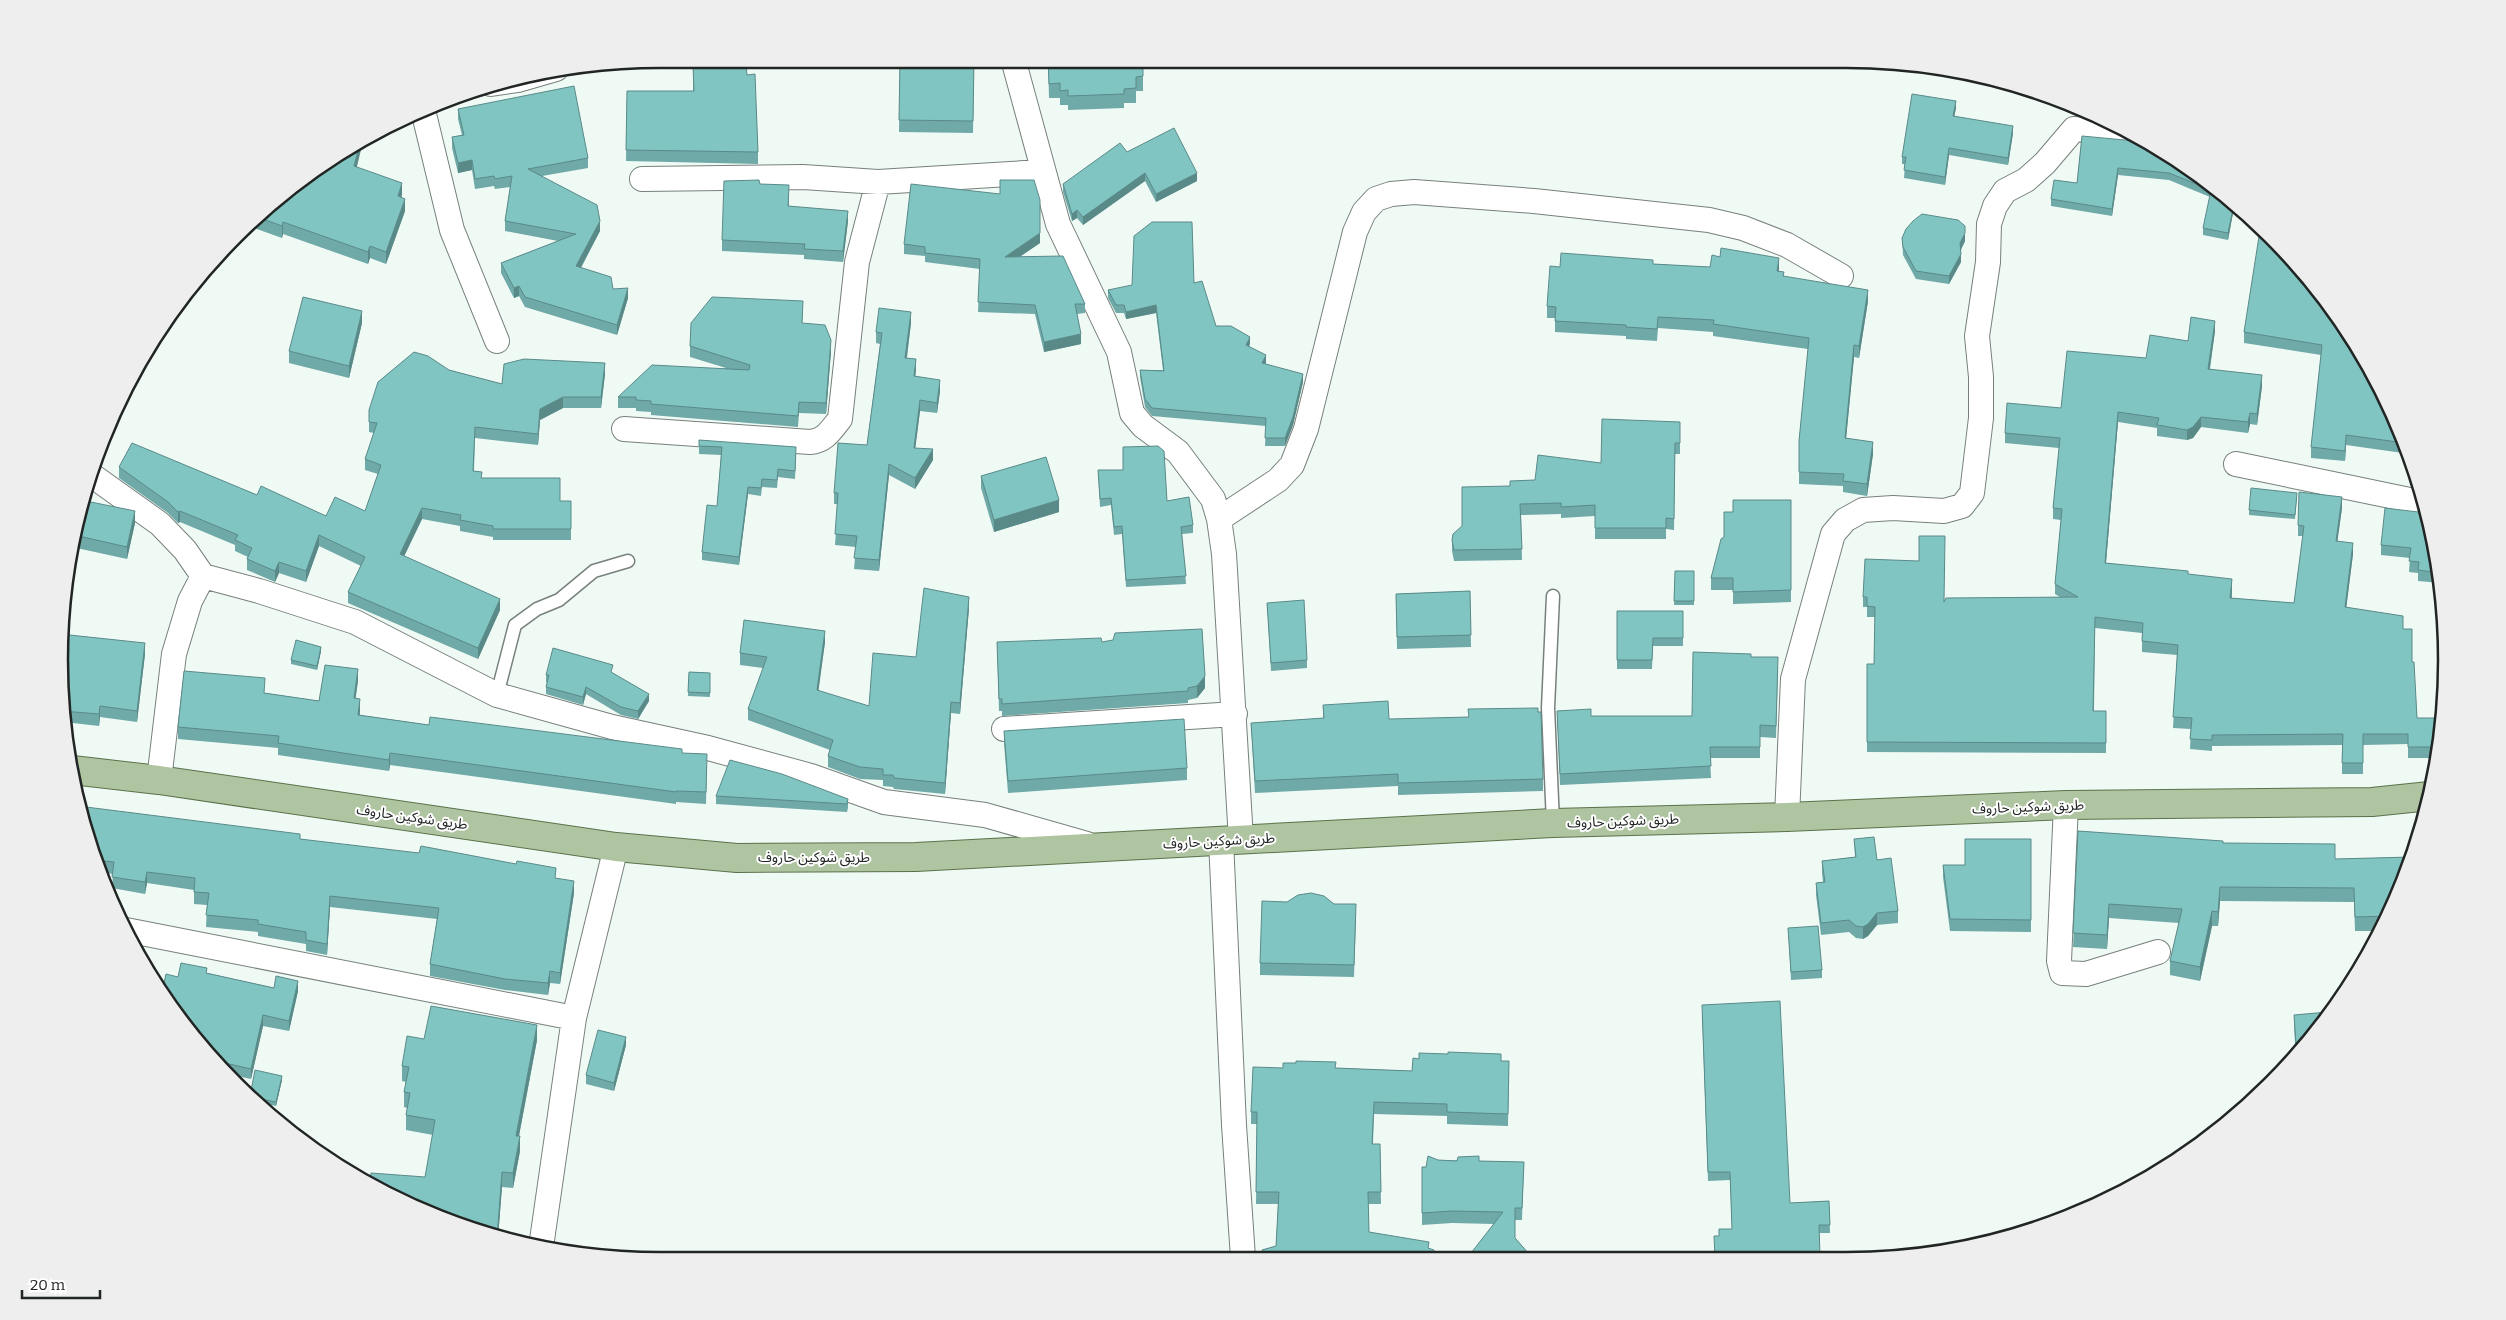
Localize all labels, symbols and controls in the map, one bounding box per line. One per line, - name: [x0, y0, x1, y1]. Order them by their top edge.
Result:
- street label: طريق شوكين حاروف: [1972, 797, 2084, 818]
- street label: طريق شوكين حاروف: [355, 801, 469, 834]
- street label: طريق شوكين حاروف: [1567, 811, 1679, 832]
- street label: طريق شوكين حاروف: [1163, 830, 1275, 853]
- street label: طريق شوكين حاروف: [758, 849, 870, 867]
- scale bar: [22, 1268, 100, 1300]
- text: 20 m: [30, 1276, 66, 1294]

